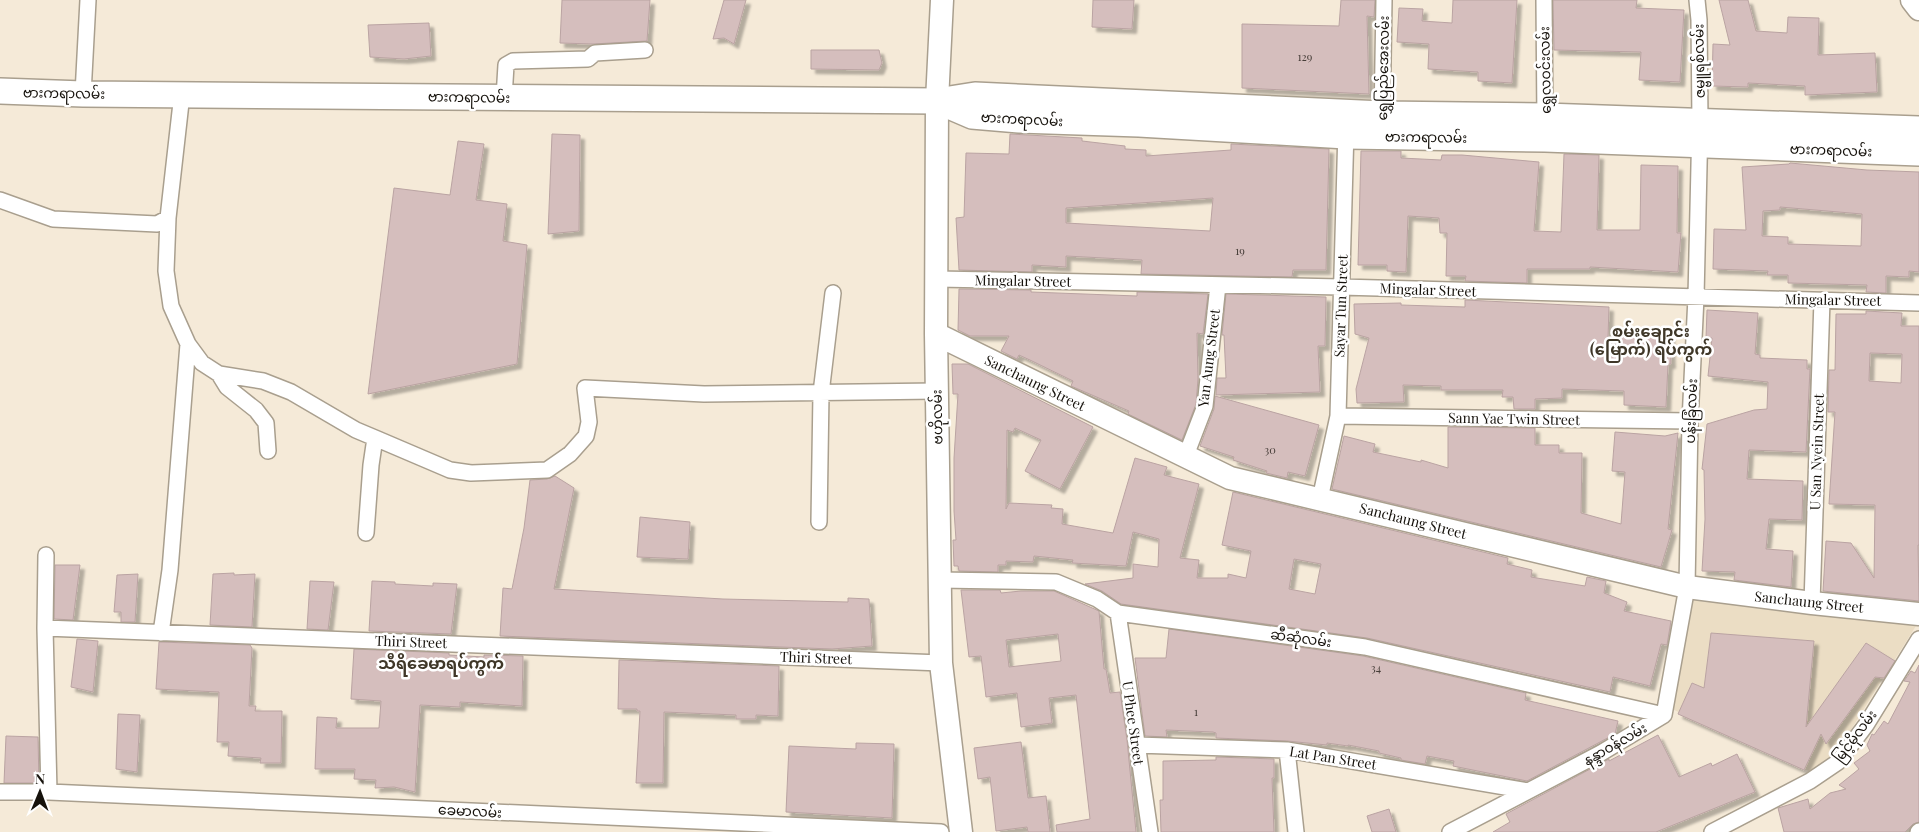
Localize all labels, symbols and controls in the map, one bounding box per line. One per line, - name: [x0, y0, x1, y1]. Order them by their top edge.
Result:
- street label: ရွှေပြည်အေးလမ်း: [1372, 15, 1396, 121]
- street label: ဇမ္ဗူရစ်လမ်း: [1688, 23, 1712, 98]
- street label: ရွှေလဝင်းလမ်း: [1534, 26, 1558, 114]
- house number: 129: [1298, 49, 1313, 64]
- street label: ဗားကရာလမ်း: [23, 82, 105, 106]
- street label: ဗားကရာလမ်း: [428, 86, 510, 110]
- street label: ဗားကရာလမ်း: [980, 107, 1064, 133]
- street label: ဗားကရာလမ်း: [1385, 126, 1467, 150]
- street label: ဗားကရာလမ်း: [1789, 139, 1873, 163]
- house number: 19: [1235, 243, 1245, 258]
- street label: Sayar Tun Street: [1329, 253, 1352, 358]
- street label: Mingalar Street: [974, 270, 1073, 291]
- street label: Mingalar Street: [1379, 278, 1478, 301]
- street label: Mingalar Street: [1784, 289, 1883, 310]
- street label: Yan Aung Street: [1193, 307, 1224, 409]
- district label: စမ်းချောင်း (မြောက်) ရပ်ကွက်: [1590, 320, 1713, 363]
- street label: Sanchaung Street: [982, 350, 1090, 416]
- street label: ပန်းခြံလမ်း: [1680, 378, 1704, 444]
- street label: ဗဟိုလမ်း: [927, 389, 949, 445]
- street label: U San Nyein Street: [1805, 392, 1828, 511]
- street label: Sann Yae Twin Street: [1448, 408, 1581, 429]
- house number: 30: [1264, 442, 1276, 457]
- street label: Sanchaung Street: [1358, 498, 1470, 543]
- street label: Sanchaung Street: [1754, 586, 1866, 617]
- street label: ဆီဆုံလမ်း: [1269, 624, 1333, 654]
- street label: Thiri Street: [375, 631, 449, 652]
- street label: Thiri Street: [780, 647, 854, 668]
- district label: သီရိခေမာရပ်ကွက်: [378, 652, 504, 677]
- house number: 34: [1371, 660, 1382, 675]
- street label: U Phee Street: [1118, 680, 1149, 767]
- house number: 1: [1194, 704, 1198, 719]
- street label: မြင့်မိုလမ်း: [1829, 705, 1883, 768]
- street label: နန္ဒာ၀န်လမ်း: [1580, 718, 1652, 772]
- street label: Lat Pan Street: [1288, 741, 1379, 774]
- north arrow: [15, 767, 65, 817]
- text: N: [35, 769, 45, 788]
- street label: ခေမာလမ်း: [438, 799, 502, 822]

